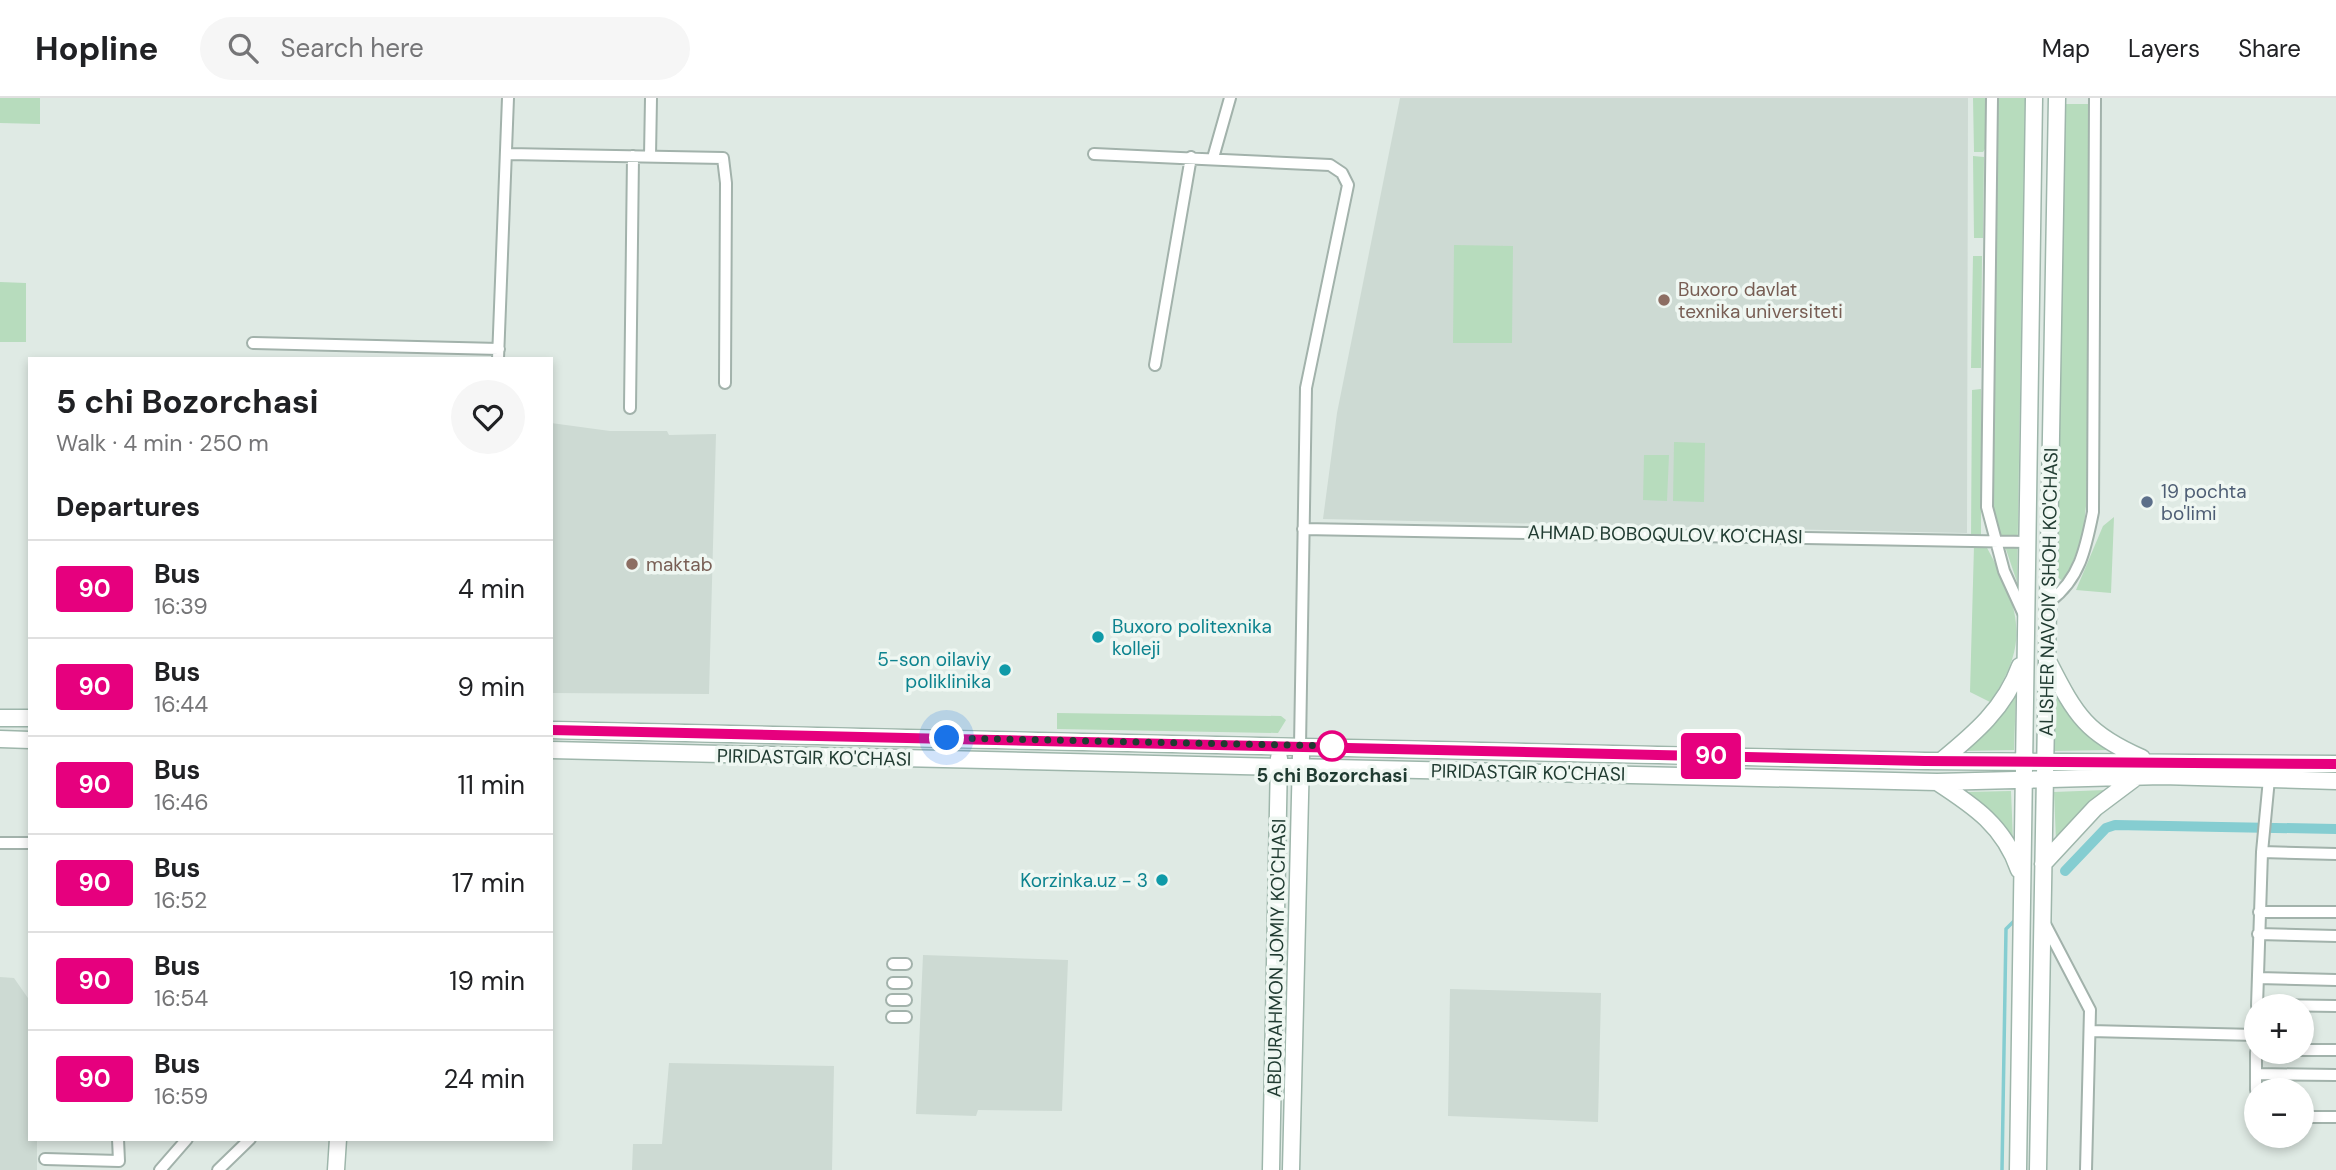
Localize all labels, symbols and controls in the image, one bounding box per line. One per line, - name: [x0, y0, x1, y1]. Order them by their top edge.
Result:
- search box: [200, 17, 690, 80]
- text: Hopline: [35, 27, 158, 70]
- icon: search: [224, 29, 262, 67]
- text: Search here: [280, 31, 424, 65]
- text: Map: [2042, 33, 2090, 64]
- text: Layers: [2128, 33, 2200, 64]
- text: Share: [2238, 33, 2301, 64]
- place label: Buxoro davlat texnika universiteti: [1678, 277, 1843, 324]
- marker: Buxoro davlat texnika universiteti: [1656, 292, 1672, 308]
- text: 5 chi Bozorchasi: [56, 380, 319, 423]
- button: heart: [451, 380, 525, 454]
- text: Walk · 4 min · 250 m: [56, 428, 269, 458]
- street label: ALISHER NAVOIY SHOH KO'CHASI: [2033, 447, 2064, 737]
- place label: 19 pochta bo'limi: [2161, 479, 2247, 526]
- text: Departures: [56, 490, 200, 524]
- marker: 19 pochta bo'limi: [2139, 494, 2155, 510]
- street label: AHMAD BOBOQULOV KO'CHASI: [1527, 520, 1803, 549]
- place label: maktab: [646, 552, 713, 577]
- marker: maktab: [624, 556, 640, 572]
- text: Bus: [154, 557, 200, 591]
- text: 4 min: [458, 572, 525, 606]
- text: 90: [78, 573, 111, 604]
- text: 16:39: [154, 591, 208, 621]
- place label: Buxoro politexnika kolleji: [1112, 614, 1272, 661]
- marker: Buxoro politexnika kolleji: [1090, 629, 1106, 645]
- place label: 5-son oilaviy poliklinika: [877, 647, 991, 694]
- text: Bus: [154, 655, 200, 689]
- marker: 5-son oilaviy poliklinika: [997, 662, 1013, 678]
- text: 9 min: [457, 670, 525, 704]
- text: 90: [78, 671, 111, 702]
- text: 16:44: [154, 689, 208, 719]
- your location: [929, 720, 964, 755]
- marker: 5 chi Bozorchasi: [1317, 731, 1347, 761]
- line badge: 90: [1680, 733, 1742, 779]
- text: 90: [1695, 740, 1727, 771]
- street label: PIRIDASTGIR KO'CHASI: [717, 743, 911, 772]
- text: Bus: [154, 753, 200, 787]
- street label: PIRIDASTGIR KO'CHASI: [1431, 758, 1625, 787]
- place label: 5 chi Bozorchasi: [1256, 763, 1408, 788]
- text: 11 min: [458, 768, 525, 802]
- text: 90: [78, 769, 111, 800]
- text: 16:46: [154, 787, 209, 817]
- street label: ABDURAHMON JOMIY KO'CHASI: [1262, 818, 1291, 1098]
- text: Bus: [154, 851, 200, 885]
- text: 17 min: [452, 866, 525, 900]
- text: 90: [78, 867, 111, 898]
- place label: Korzinka.uz - 3: [1020, 868, 1148, 893]
- marker: Korzinka.uz - 3: [1154, 872, 1170, 888]
- text: 16:52: [154, 885, 207, 915]
- text: Bus: [154, 949, 200, 983]
- text: 19 min: [449, 964, 525, 998]
- text: 90: [78, 965, 111, 996]
- text: 16:54: [154, 983, 208, 1013]
- map controls: [2244, 994, 2314, 1148]
- button: +: [2244, 994, 2314, 1064]
- text: Bus: [154, 1047, 200, 1081]
- text: 24 min: [443, 1062, 525, 1096]
- text: 90: [78, 1063, 111, 1094]
- button: −: [2244, 1078, 2314, 1148]
- text: 16:59: [154, 1081, 208, 1111]

